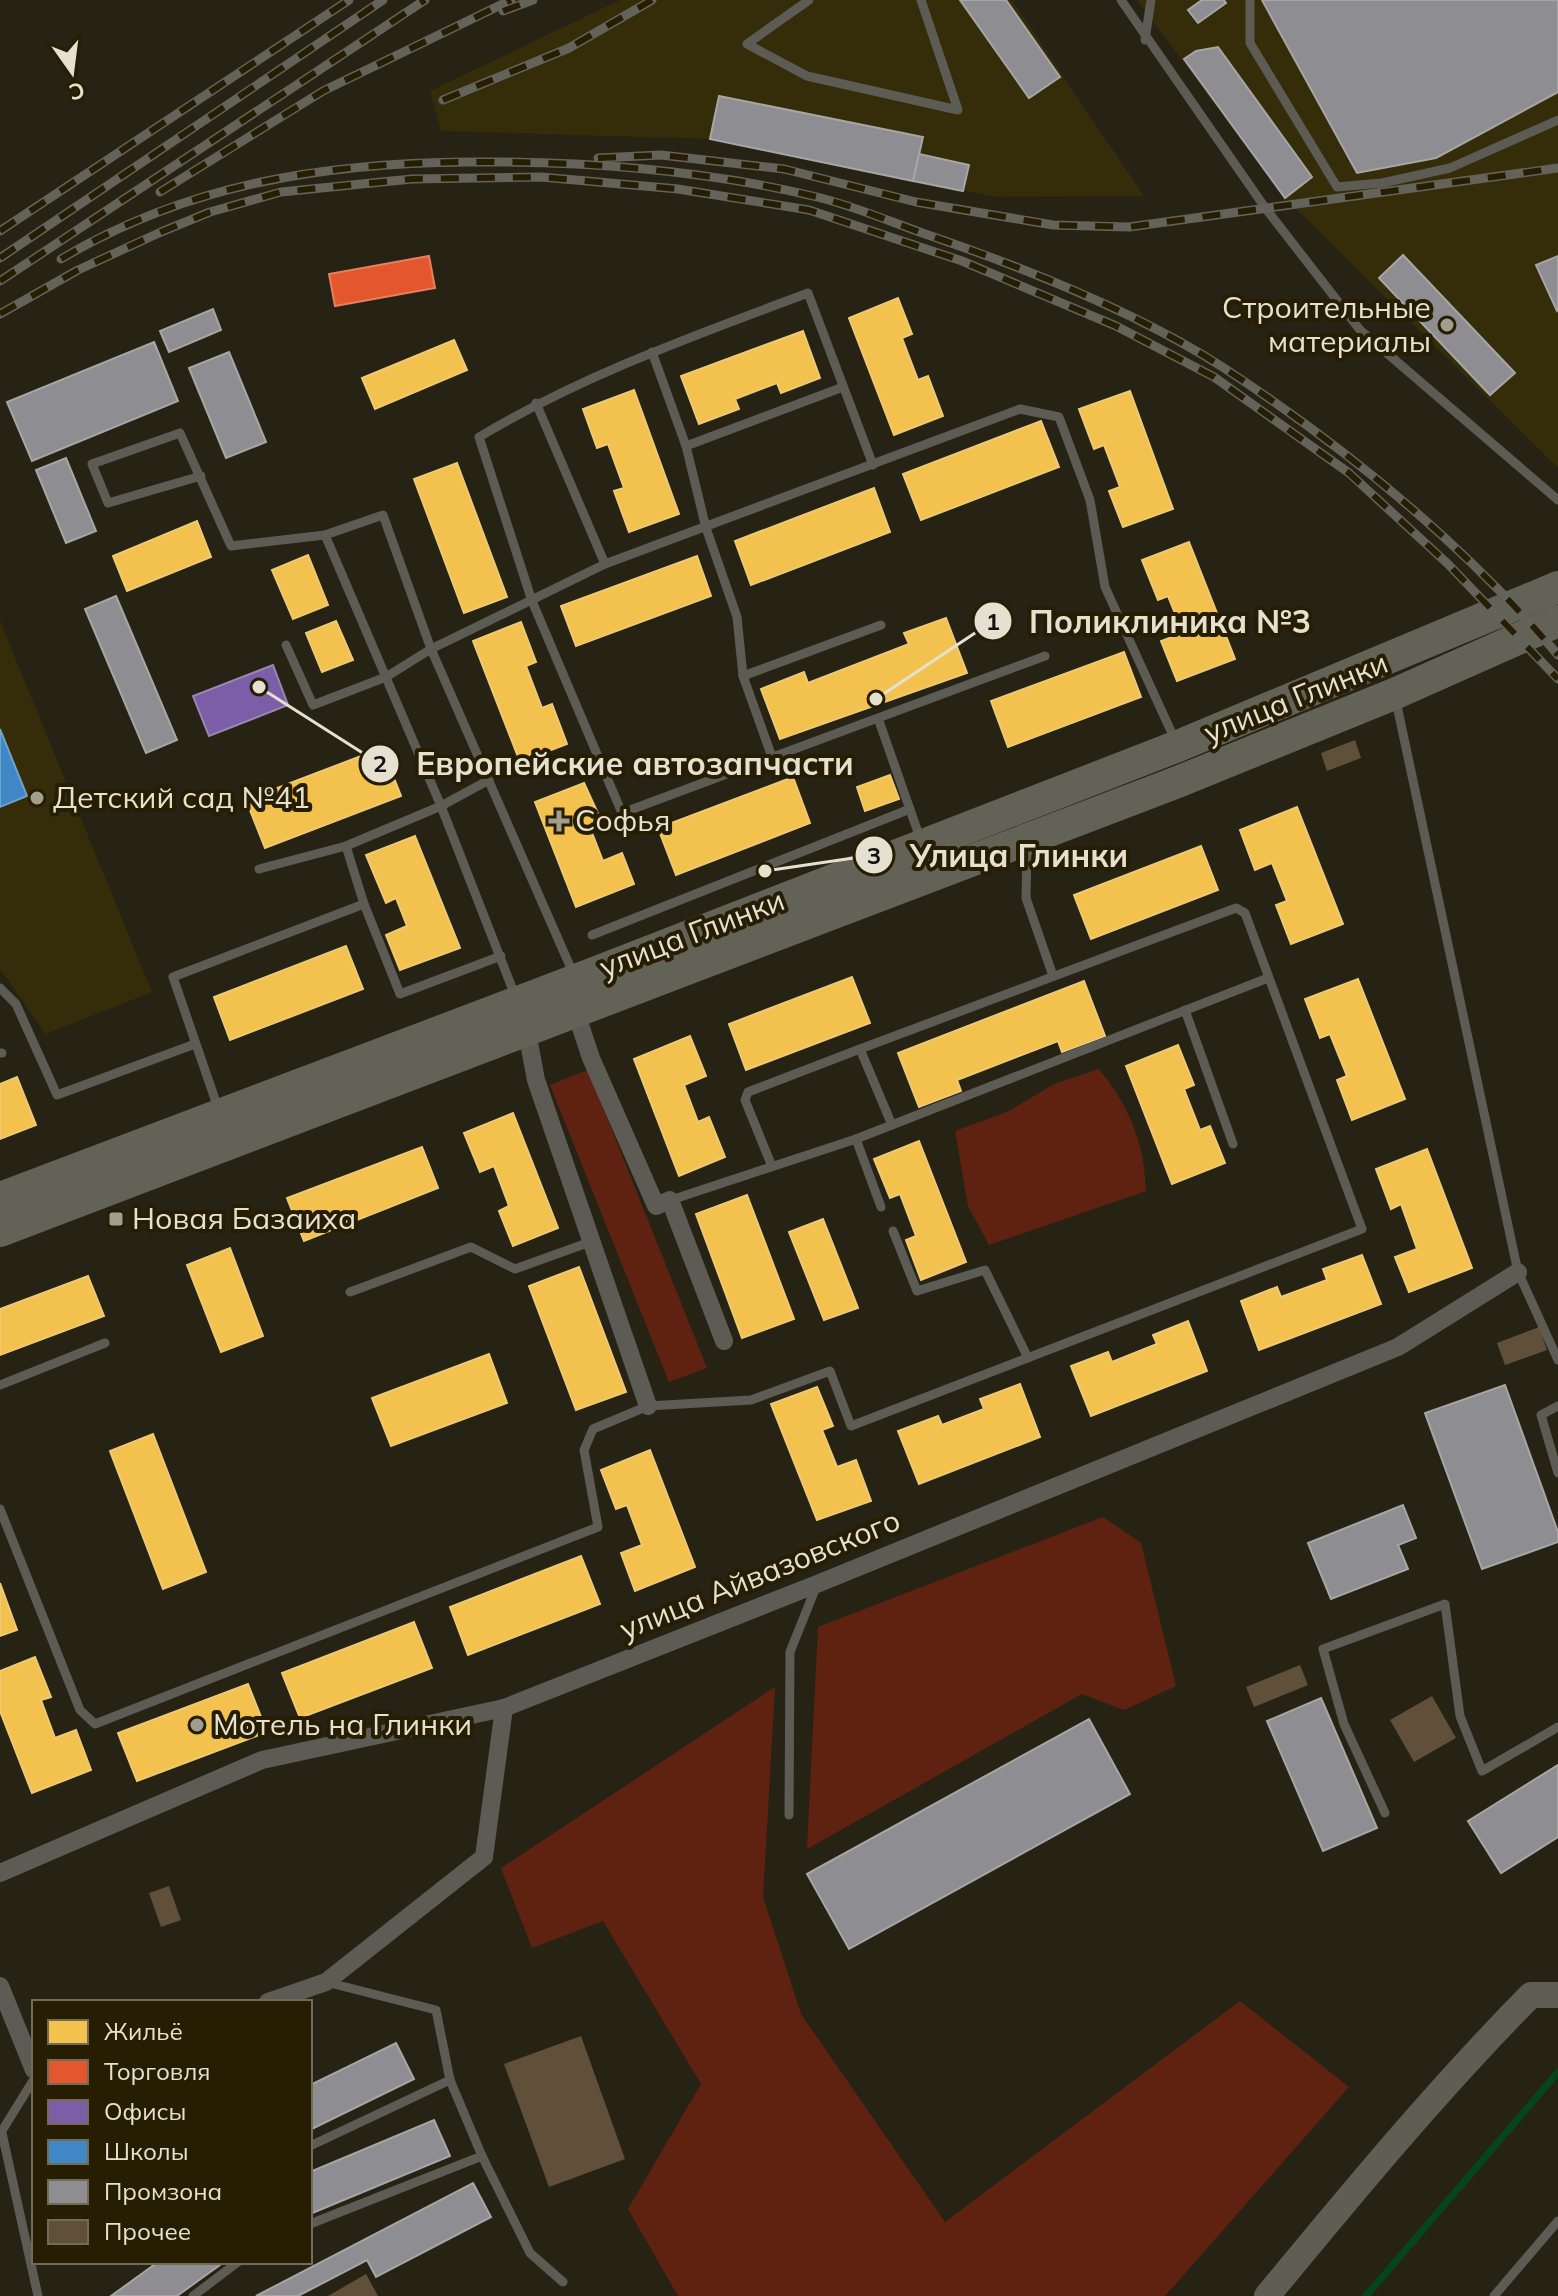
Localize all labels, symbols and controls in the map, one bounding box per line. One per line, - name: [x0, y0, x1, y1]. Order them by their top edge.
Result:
- north arrow: [32, 32, 112, 112]
- text: С: [66, 76, 88, 107]
- place label: Строительные материалы: [1222, 288, 1431, 360]
- marker: Строительные материалы: [1438, 316, 1456, 334]
- callout: Поликлиника №3: [973, 593, 1327, 649]
- text: Поликлиника №3: [1029, 601, 1311, 641]
- text: 1: [986, 606, 1000, 636]
- street label: улица Глинки: [1198, 643, 1393, 751]
- callout: Европейские автозапчасти: [360, 736, 870, 792]
- text: Европейские автозапчасти: [416, 743, 854, 783]
- text: 2: [373, 748, 387, 778]
- place label: Детский сад №41: [53, 778, 310, 816]
- marker: Детский сад №41: [28, 789, 46, 807]
- place label: Софья: [575, 801, 670, 839]
- marker: Софья: [550, 812, 568, 830]
- callout: Улица Глинки: [854, 827, 1144, 883]
- text: Улица Глинки: [909, 835, 1128, 875]
- text: 3: [867, 840, 881, 870]
- street label: улица Глинки: [594, 880, 789, 986]
- place label: Новая Базаиха: [132, 1199, 356, 1237]
- marker: Новая Базаиха: [107, 1210, 125, 1228]
- street label: улица Айвазовского: [614, 1500, 905, 1648]
- place label: Мотель на Глинки: [213, 1705, 472, 1743]
- marker: Мотель на Глинки: [188, 1716, 206, 1734]
- legend: [32, 2000, 312, 2264]
- text: Жильё: [104, 2016, 183, 2046]
- text: Торговля: [104, 2056, 211, 2086]
- text: Офисы: [104, 2096, 186, 2126]
- text: Школы: [104, 2136, 189, 2166]
- text: Промзона: [104, 2176, 222, 2206]
- text: Прочее: [104, 2216, 191, 2246]

